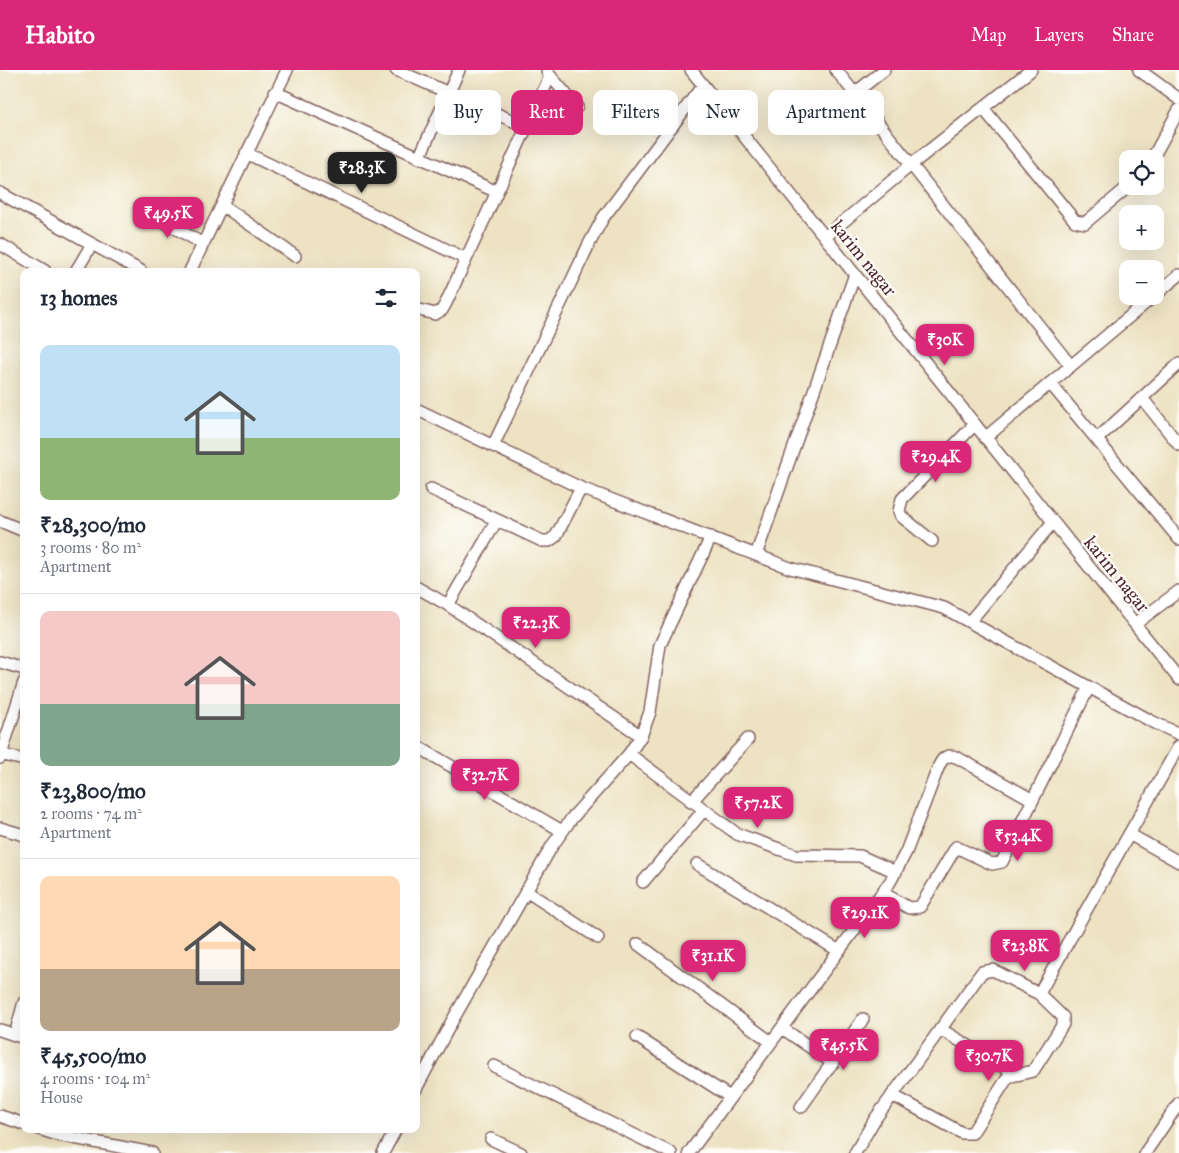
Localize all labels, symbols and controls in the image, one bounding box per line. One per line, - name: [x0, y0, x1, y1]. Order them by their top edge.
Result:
- text: Habito: [25, 20, 95, 50]
- text: Map: [971, 24, 1006, 46]
- text: Layers: [1034, 24, 1084, 46]
- text: Share: [1112, 24, 1154, 46]
- chip: Buy: [435, 90, 501, 135]
- chip: Rent: [511, 90, 583, 135]
- chip: Filters: [593, 90, 678, 135]
- chip: New: [688, 90, 758, 135]
- chip: Apartment: [768, 90, 884, 135]
- map controls: [1119, 150, 1164, 305]
- button: locate: [1119, 150, 1164, 195]
- pin: ₹28.3K: [321, 152, 403, 194]
- text: ₹28.3K: [339, 158, 385, 177]
- pin: ₹49.5K: [127, 196, 209, 239]
- text: ₹49.5K: [144, 203, 192, 222]
- button: +: [1119, 205, 1164, 250]
- street label: karim nagar: [825, 215, 902, 302]
- button: −: [1119, 260, 1164, 305]
- icon: filters: [372, 284, 400, 312]
- text: 13 homes: [40, 285, 117, 311]
- pin: ₹30K: [915, 324, 975, 366]
- text: ₹30K: [927, 330, 963, 349]
- icon: home: [175, 378, 265, 468]
- pin: ₹29.4K: [895, 440, 977, 483]
- text: ₹29.4K: [911, 447, 961, 466]
- text: ₹28,300/mo: [40, 512, 146, 538]
- street label: karim nagar: [1078, 531, 1155, 618]
- text: 3 rooms · 80 m²: [40, 538, 141, 557]
- text: Apartment: [40, 557, 112, 576]
- pin: ₹22.3K: [495, 606, 577, 649]
- text: ₹22.3K: [513, 613, 559, 632]
- icon: home: [175, 643, 265, 733]
- pin: ₹32.7K: [444, 758, 526, 801]
- text: ₹32.7K: [462, 765, 508, 784]
- text: ₹23,800/mo: [40, 778, 146, 804]
- pin: ₹57.2K: [717, 786, 799, 829]
- text: ₹57.2K: [734, 793, 782, 812]
- text: 2 rooms · 74 m²: [40, 804, 142, 823]
- pin: ₹53.4K: [977, 820, 1059, 862]
- text: Apartment: [40, 823, 112, 842]
- text: ₹53.4K: [995, 826, 1041, 845]
- pin: ₹29.1K: [824, 896, 906, 939]
- text: ₹29.1K: [842, 903, 888, 922]
- icon: home: [175, 908, 265, 998]
- pin: ₹23.8K: [984, 930, 1066, 972]
- text: ₹23.8K: [1002, 936, 1048, 955]
- pin: ₹31.1K: [672, 940, 754, 982]
- text: ₹31.1K: [692, 946, 734, 965]
- pin: ₹45.5K: [803, 1028, 885, 1071]
- text: ₹45.5K: [821, 1035, 868, 1054]
- pin: ₹30.7K: [948, 1040, 1030, 1082]
- text: ₹45,500/mo: [40, 1043, 146, 1069]
- text: ₹30.7K: [965, 1046, 1013, 1065]
- text: 4 rooms · 104 m²: [40, 1069, 150, 1088]
- text: House: [40, 1088, 83, 1107]

